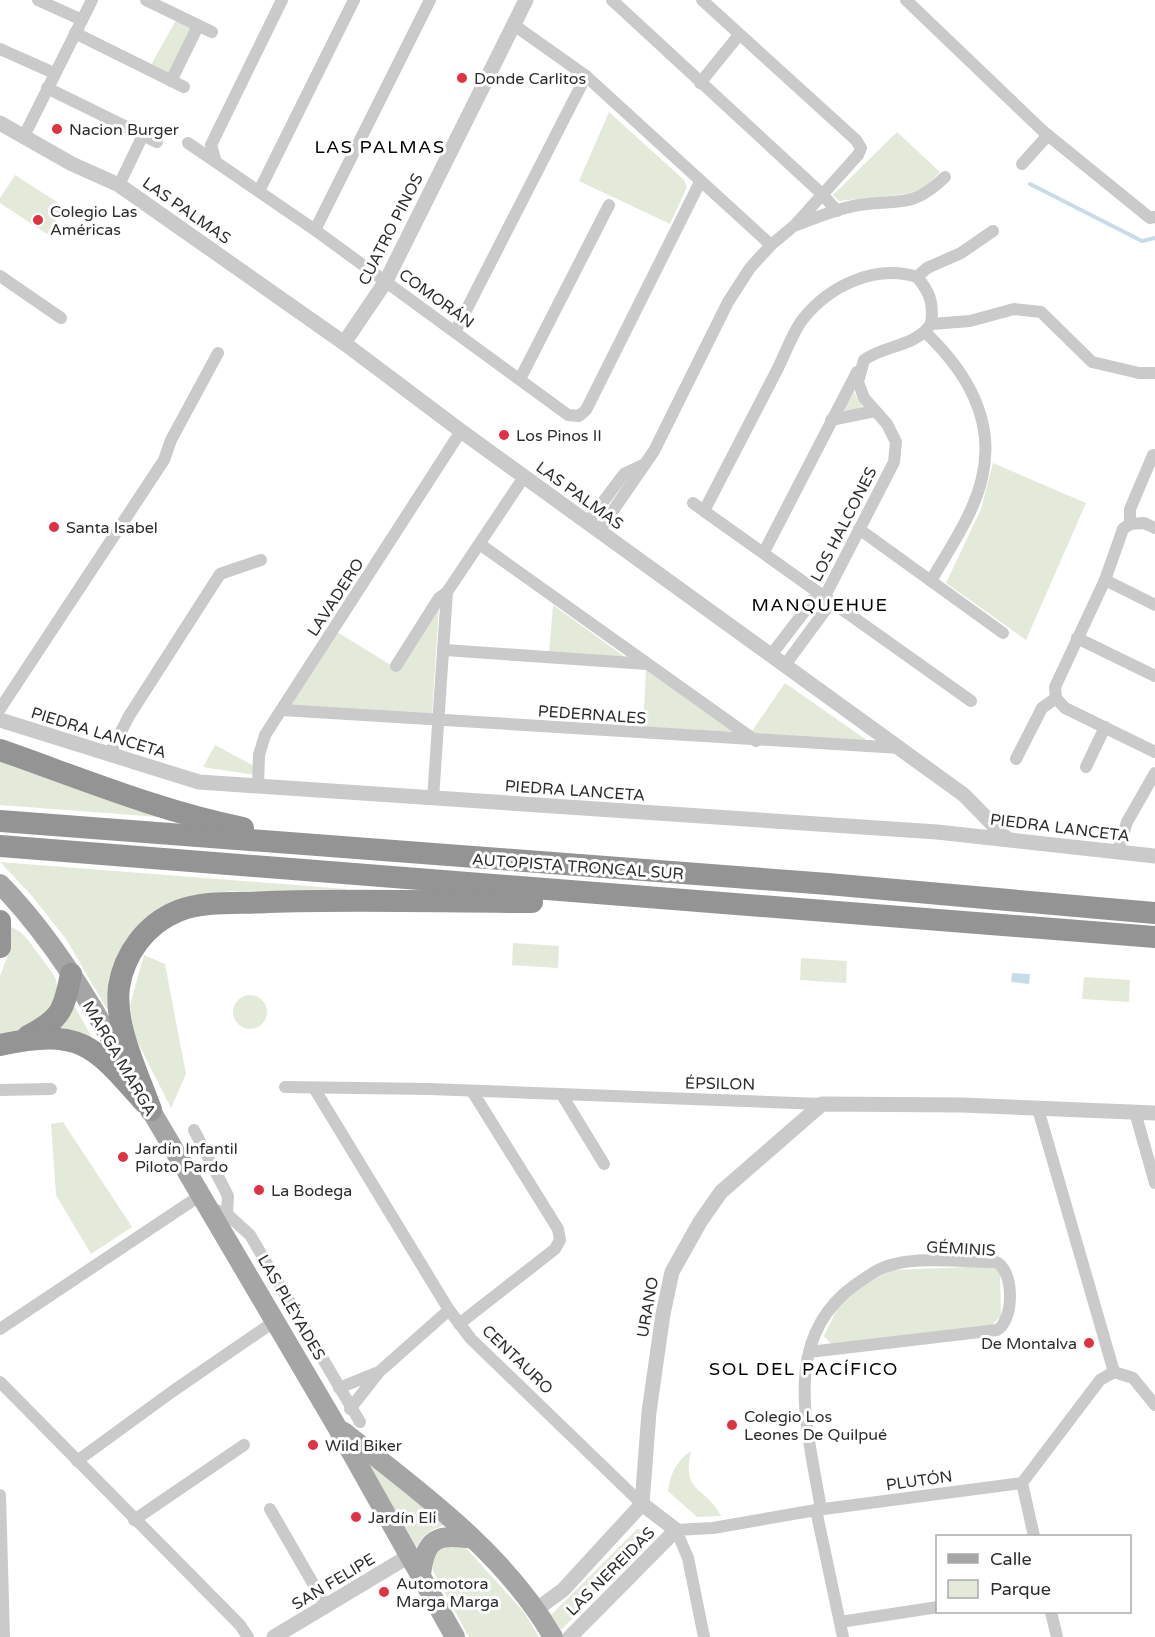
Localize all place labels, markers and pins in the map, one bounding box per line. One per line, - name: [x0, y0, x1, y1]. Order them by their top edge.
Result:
- place label: Donde Carlitos: [474, 69, 586, 89]
- marker: Donde Carlitos: [455, 71, 469, 85]
- place label: Nacion Burger: [69, 120, 180, 140]
- marker: Nacion Burger: [50, 122, 64, 136]
- place label: Colegio Las Américas: [50, 202, 138, 240]
- marker: Colegio Las Américas: [31, 213, 45, 227]
- place label: Los Pinos II: [516, 426, 602, 446]
- marker: Los Pinos II: [497, 428, 511, 442]
- place label: Santa Isabel: [66, 518, 158, 538]
- marker: Santa Isabel: [47, 520, 61, 534]
- place label: Jardín Infantil Piloto Pardo: [135, 1139, 238, 1177]
- marker: Jardín Infantil Piloto Pardo: [116, 1150, 130, 1164]
- place label: La Bodega: [271, 1181, 352, 1201]
- marker: La Bodega: [252, 1183, 266, 1197]
- place label: De Montalva: [981, 1334, 1077, 1354]
- marker: De Montalva: [1082, 1336, 1096, 1350]
- place label: Colegio Los Leones De Quilpué: [744, 1407, 887, 1445]
- marker: Colegio Los Leones De Quilpué: [725, 1418, 739, 1432]
- place label: Wild Biker: [325, 1436, 403, 1456]
- marker: Wild Biker: [306, 1438, 320, 1452]
- place label: Jardín Eli: [368, 1508, 437, 1528]
- marker: Jardín Eli: [349, 1510, 363, 1524]
- place label: Automotora Marga Marga: [396, 1574, 499, 1612]
- marker: Automotora Marga Marga: [377, 1585, 391, 1599]

